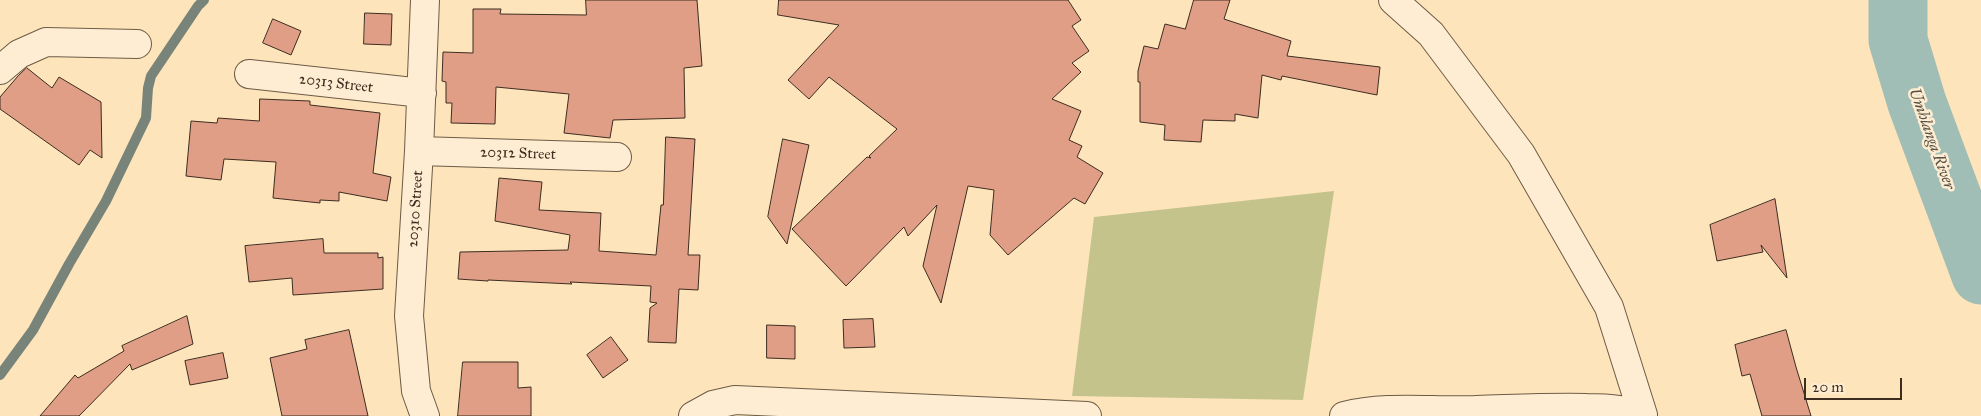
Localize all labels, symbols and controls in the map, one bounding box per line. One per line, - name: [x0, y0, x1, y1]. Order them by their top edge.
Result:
- street label: 20313 Street: [298, 71, 374, 97]
- water label: Umhlanga River: [1904, 86, 1958, 192]
- street label: 20312 Street: [480, 144, 556, 164]
- street label: 20310 Street: [404, 170, 428, 248]
- scale bar: [1806, 368, 1904, 400]
- text: 20 m: [1812, 378, 1844, 396]

